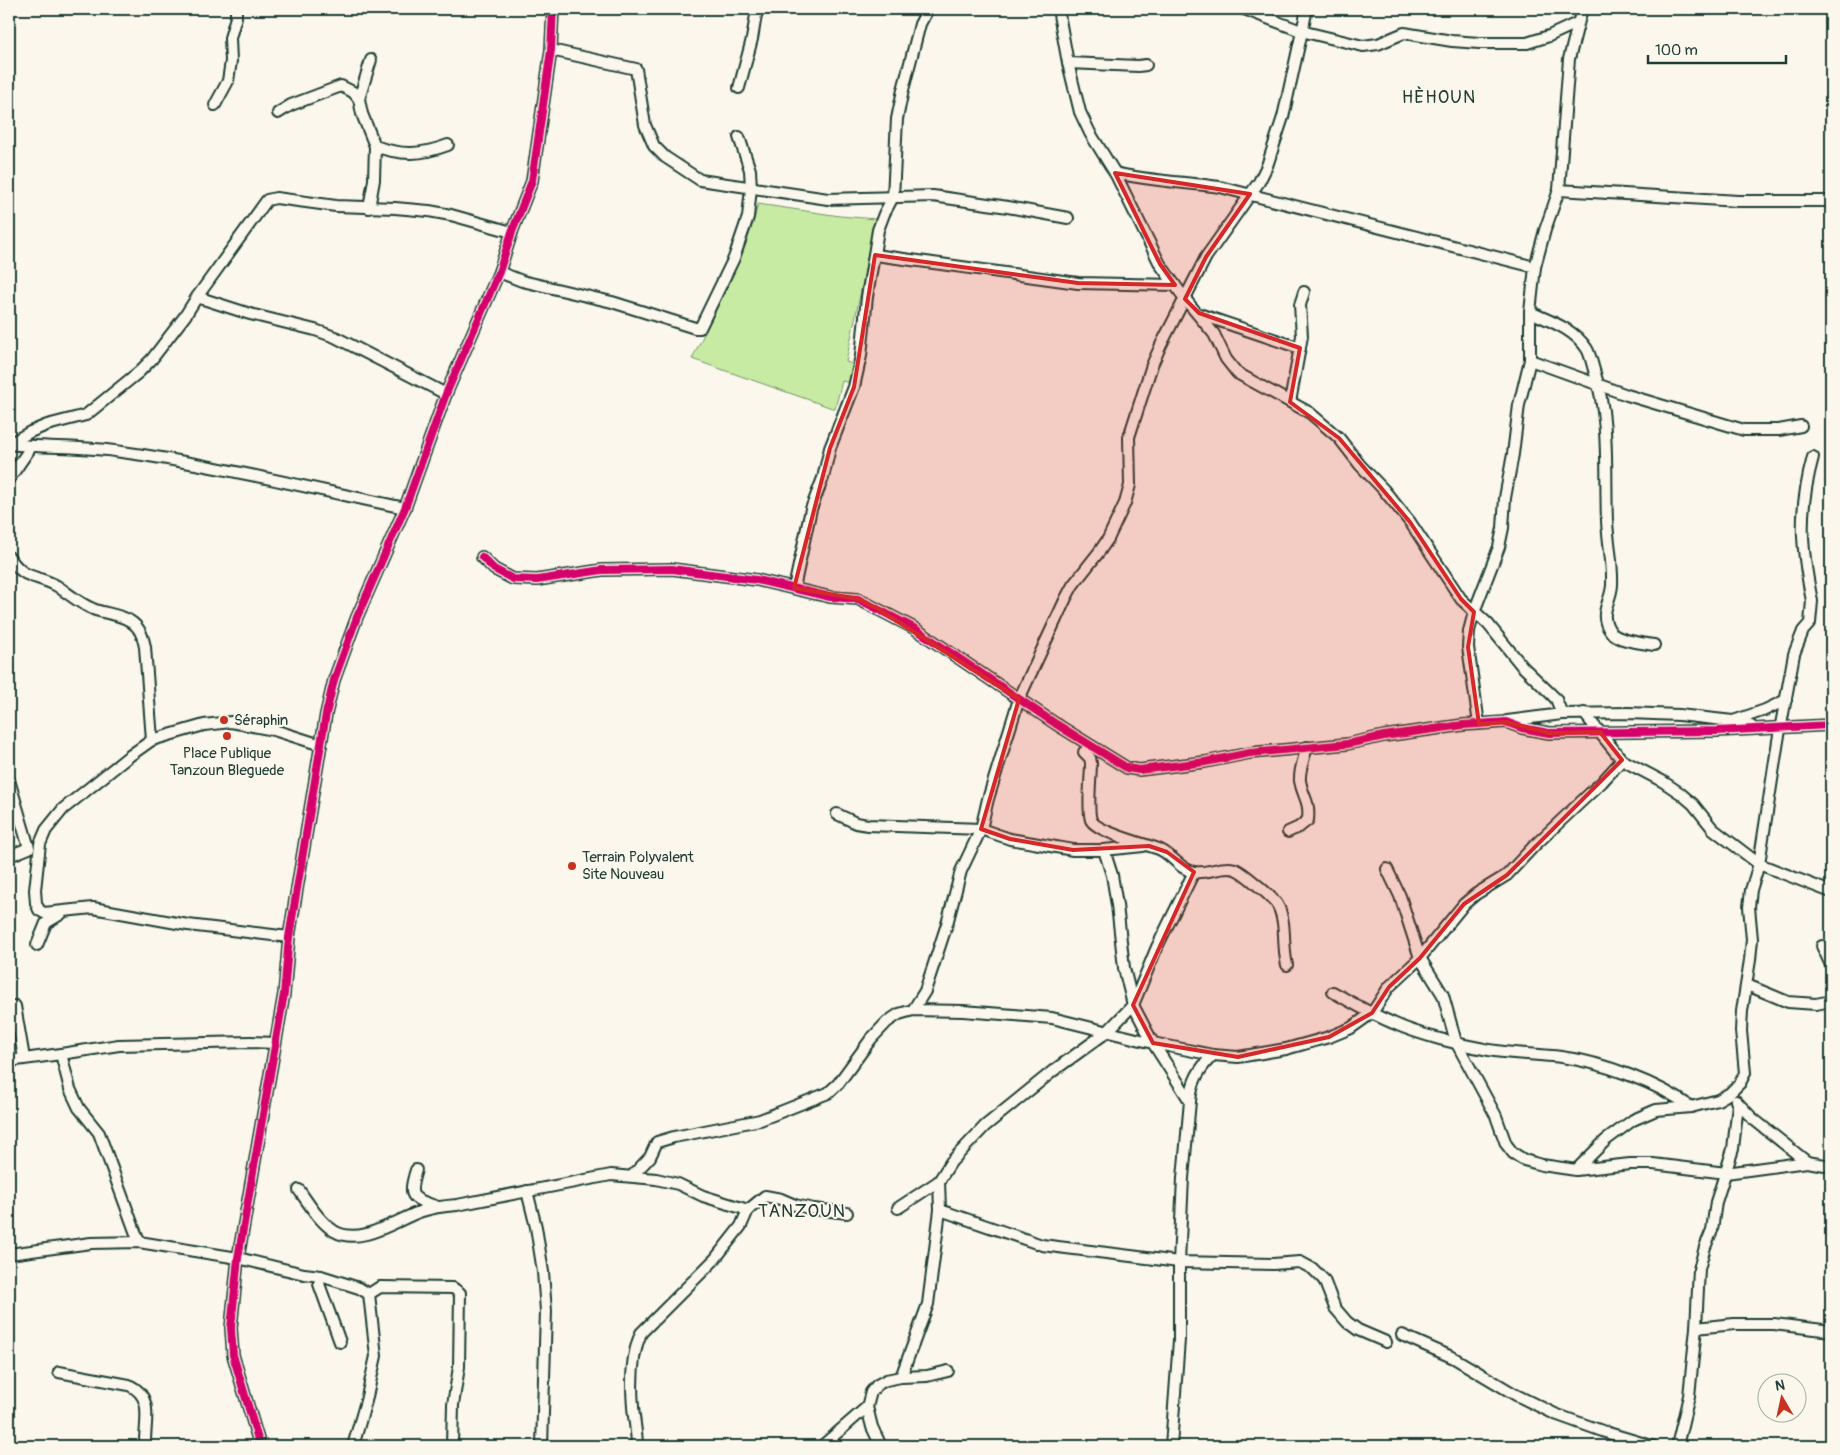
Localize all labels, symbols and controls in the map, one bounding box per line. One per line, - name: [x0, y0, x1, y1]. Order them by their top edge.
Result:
- scale bar: [1648, 32, 1785, 64]
- text: 100 m: [1655, 41, 1698, 60]
- district label: HÈHOUN: [1402, 86, 1476, 109]
- place label: Séraphin: [234, 711, 288, 730]
- marker: Séraphin: [218, 714, 230, 726]
- marker: Place Publique Tanzoun Bleguede: [221, 730, 233, 742]
- place label: Place Publique Tanzoun Bleguede: [170, 744, 285, 780]
- place label: Terrain Polyvalent Site Nouveau: [582, 848, 695, 884]
- marker: Terrain Polyvalent Site Nouveau: [566, 860, 578, 872]
- district label: TANZOUN: [758, 1200, 846, 1223]
- north arrow: [1758, 1372, 1808, 1422]
- text: N: [1774, 1377, 1786, 1395]

